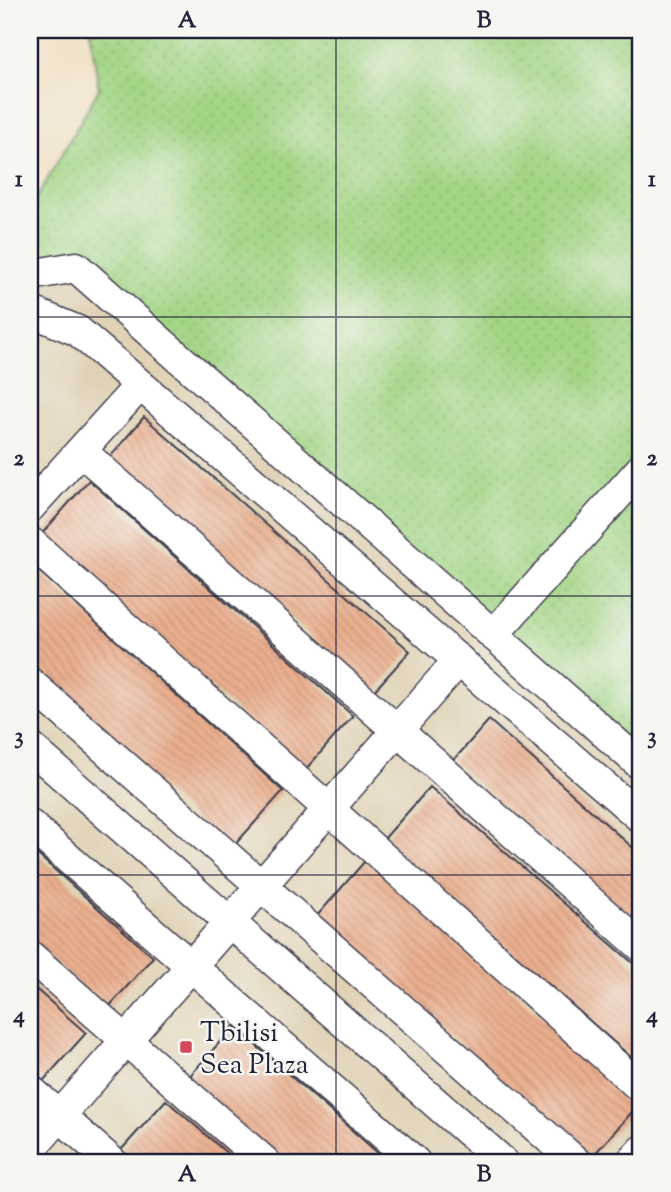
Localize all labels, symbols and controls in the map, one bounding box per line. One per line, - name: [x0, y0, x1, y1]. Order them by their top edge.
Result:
- text: A: [178, 5, 197, 38]
- text: B: [477, 5, 492, 38]
- text: 1: [15, 164, 23, 197]
- text: 1: [648, 164, 656, 197]
- text: 2: [14, 443, 25, 476]
- text: 2: [647, 443, 658, 476]
- text: 3: [14, 721, 24, 754]
- text: 3: [647, 721, 657, 754]
- text: 4: [12, 1000, 25, 1033]
- text: 4: [645, 1000, 658, 1033]
- place label: Tbilisi Sea Plaza: [200, 1014, 309, 1086]
- marker: Tbilisi Sea Plaza: [178, 1039, 194, 1055]
- text: A: [178, 1159, 197, 1192]
- text: B: [477, 1159, 492, 1192]

